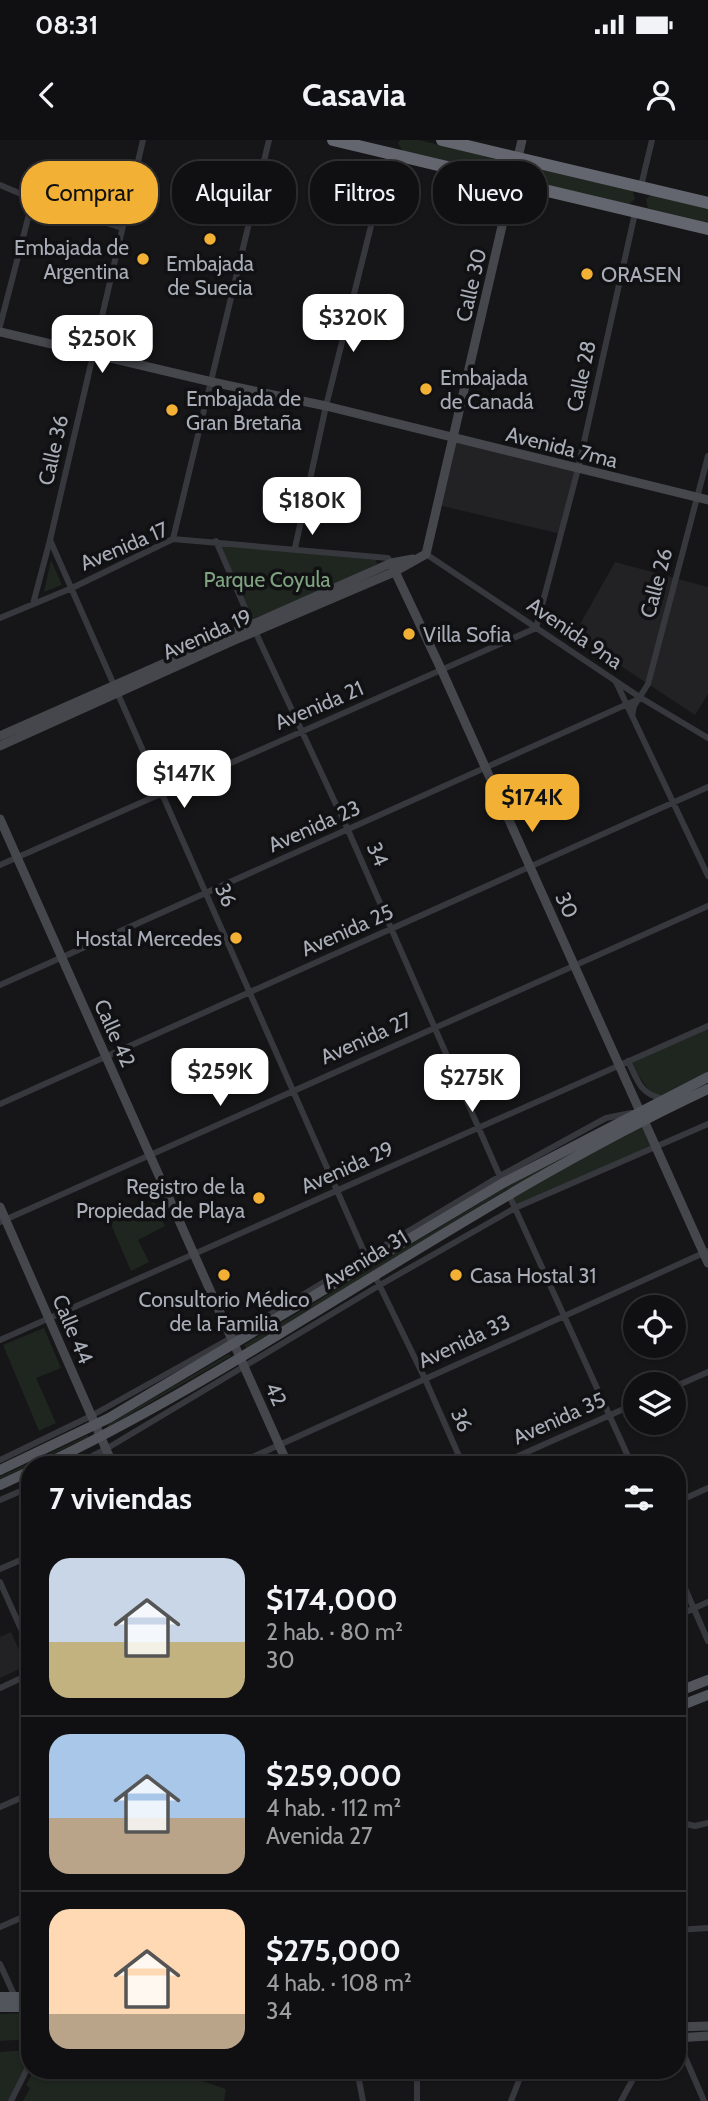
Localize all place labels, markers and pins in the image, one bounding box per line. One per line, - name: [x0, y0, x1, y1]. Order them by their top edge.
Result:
- marker: Embajada de Suecia: [202, 231, 218, 247]
- place label: Embajada de Argentina: [14, 235, 129, 284]
- marker: Embajada de Argentina: [135, 251, 151, 267]
- place label: Embajada de Suecia: [166, 251, 254, 300]
- place label: ORASEN: [601, 262, 681, 287]
- marker: ORASEN: [579, 266, 595, 282]
- pin: $320K: [304, 294, 402, 354]
- pin: $250K: [53, 316, 151, 375]
- place label: Embajada de Canadá: [440, 365, 534, 414]
- marker: Embajada de Canadá: [418, 381, 434, 397]
- place label: Embajada de Gran Bretaña: [186, 386, 302, 435]
- marker: Embajada de Gran Bretaña: [164, 402, 180, 418]
- pin: $180K: [263, 478, 361, 537]
- place label: Villa Sofia: [423, 622, 511, 647]
- marker: Villa Sofia: [401, 626, 417, 642]
- pin: $147K: [135, 750, 233, 810]
- pin: $174K: [483, 774, 581, 834]
- place label: Hostal Mercedes: [75, 926, 222, 951]
- marker: Hostal Mercedes: [228, 930, 244, 946]
- pin: $259K: [171, 1048, 269, 1108]
- pin: $275K: [423, 1054, 521, 1114]
- place label: Registro de la Propiedad de Playa: [76, 1174, 245, 1223]
- marker: Registro de la Propiedad de Playa: [251, 1190, 267, 1206]
- place label: Casa Hostal 31: [470, 1263, 596, 1288]
- marker: Consultorio Médico de la Familia: [216, 1267, 232, 1283]
- marker: Casa Hostal 31: [448, 1267, 464, 1283]
- place label: Consultorio Médico de la Familia: [139, 1287, 309, 1336]

